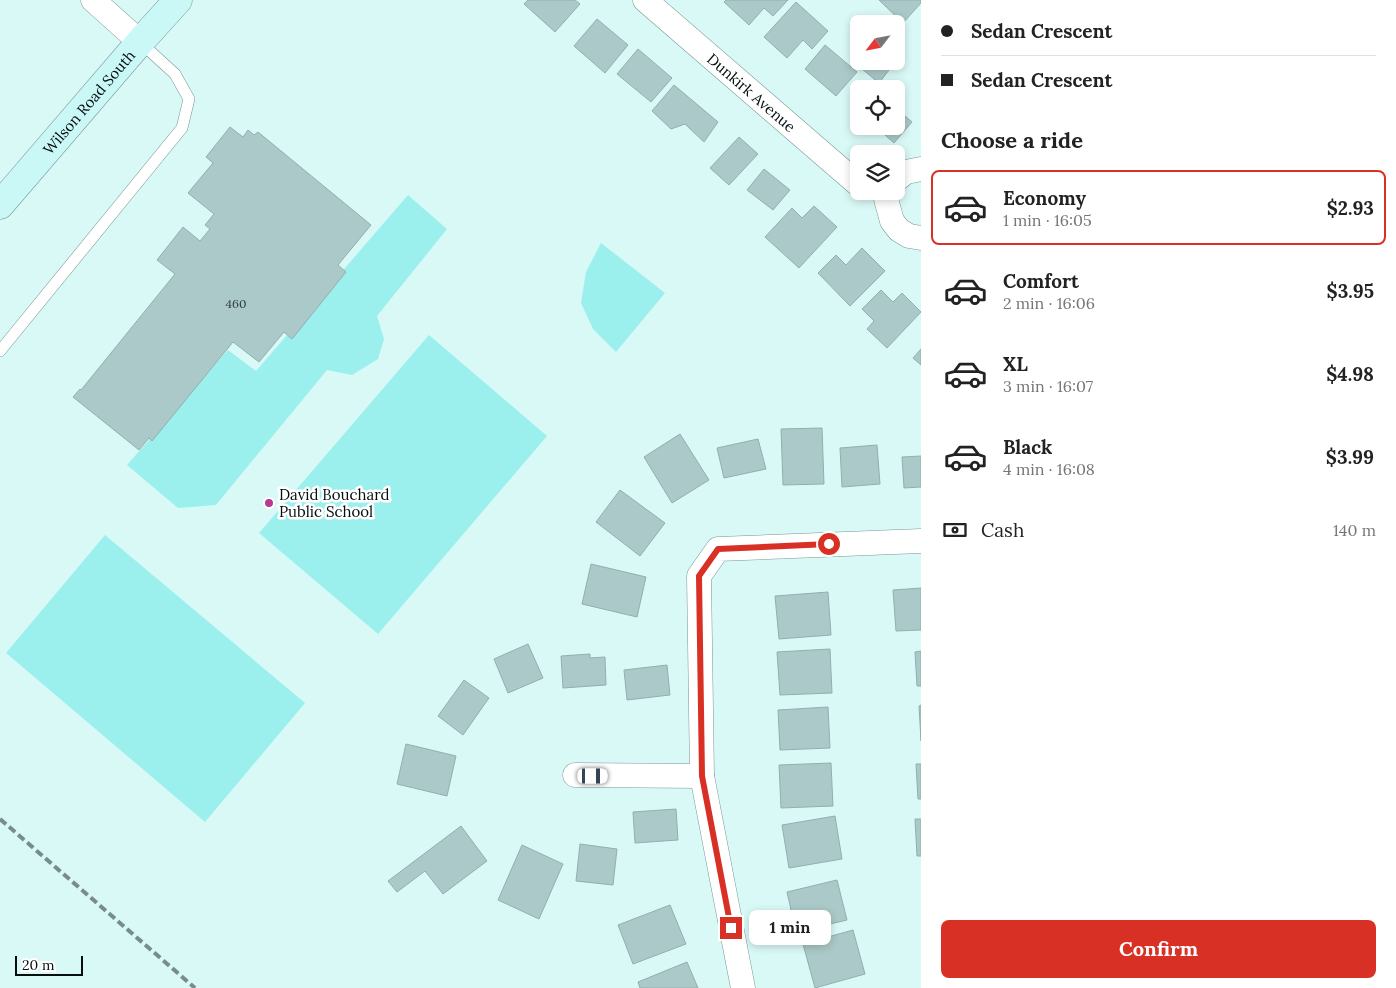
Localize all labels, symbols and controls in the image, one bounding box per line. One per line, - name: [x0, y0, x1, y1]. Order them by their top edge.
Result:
- north arrow: [850, 15, 905, 70]
- map controls: [850, 15, 905, 200]
- text: Sedan Crescent: [971, 19, 1112, 43]
- street label: Wilson Road South: [39, 46, 139, 158]
- street label: Dunkirk Avenue: [703, 49, 800, 136]
- text: Sedan Crescent: [971, 68, 1112, 92]
- button: locate: [850, 80, 905, 135]
- text: Choose a ride: [941, 126, 1083, 154]
- button: layers: [850, 145, 905, 200]
- icon: car: [943, 185, 988, 230]
- text: Economy: [1003, 186, 1086, 210]
- text: $2.93: [1327, 196, 1374, 220]
- text: 1 min · 16:05: [1003, 210, 1092, 230]
- icon: car: [943, 268, 988, 313]
- text: Comfort: [1003, 269, 1079, 293]
- text: $3.95: [1327, 279, 1374, 303]
- text: 2 min · 16:06: [1003, 293, 1095, 313]
- house number: 460: [226, 296, 246, 311]
- icon: car: [943, 351, 988, 396]
- text: XL: [1003, 352, 1028, 376]
- text: $4.98: [1326, 362, 1374, 386]
- text: 3 min · 16:07: [1003, 376, 1093, 396]
- icon: car: [943, 434, 988, 479]
- text: Black: [1003, 435, 1052, 459]
- text: $3.99: [1326, 445, 1374, 469]
- text: 4 min · 16:08: [1003, 459, 1095, 479]
- place label: David Bouchard Public School: [279, 485, 390, 521]
- marker: David Bouchard Public School: [263, 497, 275, 509]
- icon: cash: [941, 516, 969, 544]
- text: Cash: [981, 518, 1024, 542]
- text: 140 m: [1333, 520, 1376, 540]
- route start: [818, 533, 840, 555]
- car: [578, 769, 608, 784]
- callout: 1 min: [748, 910, 831, 946]
- route end: [720, 917, 742, 939]
- text: 1 min: [770, 917, 810, 937]
- button: Confirm: [941, 920, 1376, 978]
- scale bar: [15, 953, 82, 976]
- text: 20 m: [22, 956, 54, 974]

